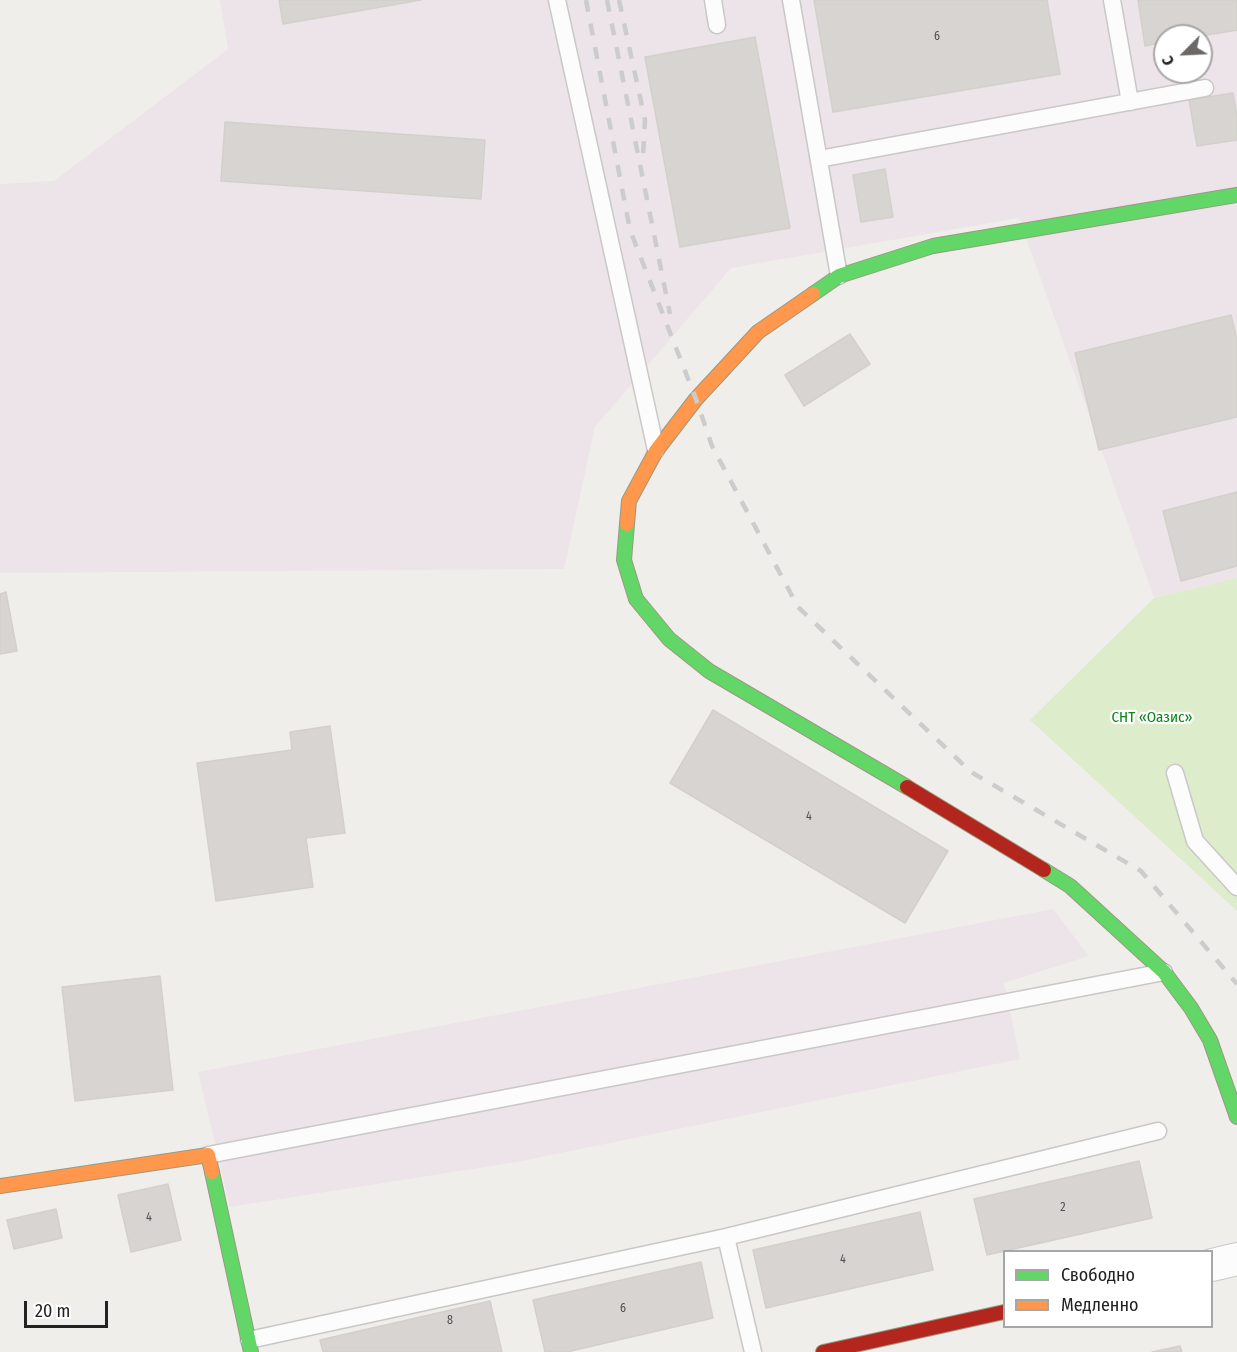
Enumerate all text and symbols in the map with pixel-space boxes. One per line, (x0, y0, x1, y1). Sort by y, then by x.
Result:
north arrow (1153, 24, 1213, 84)
house number: 6 (934, 30, 940, 44)
text: С (1158, 53, 1178, 68)
park label: СНТ «Оазис» (1111, 709, 1193, 727)
house number: 4 (806, 810, 812, 824)
house number: 2 (1060, 1201, 1066, 1215)
house number: 4 (146, 1211, 152, 1225)
legend (1003, 1250, 1213, 1328)
house number: 4 (840, 1253, 846, 1267)
text: Свободно (1061, 1264, 1135, 1286)
scale bar (27, 1289, 111, 1327)
text: Медленно (1061, 1294, 1139, 1316)
text: 20 m (35, 1300, 70, 1322)
house number: 6 (620, 1302, 626, 1316)
house number: 8 (447, 1314, 453, 1328)

